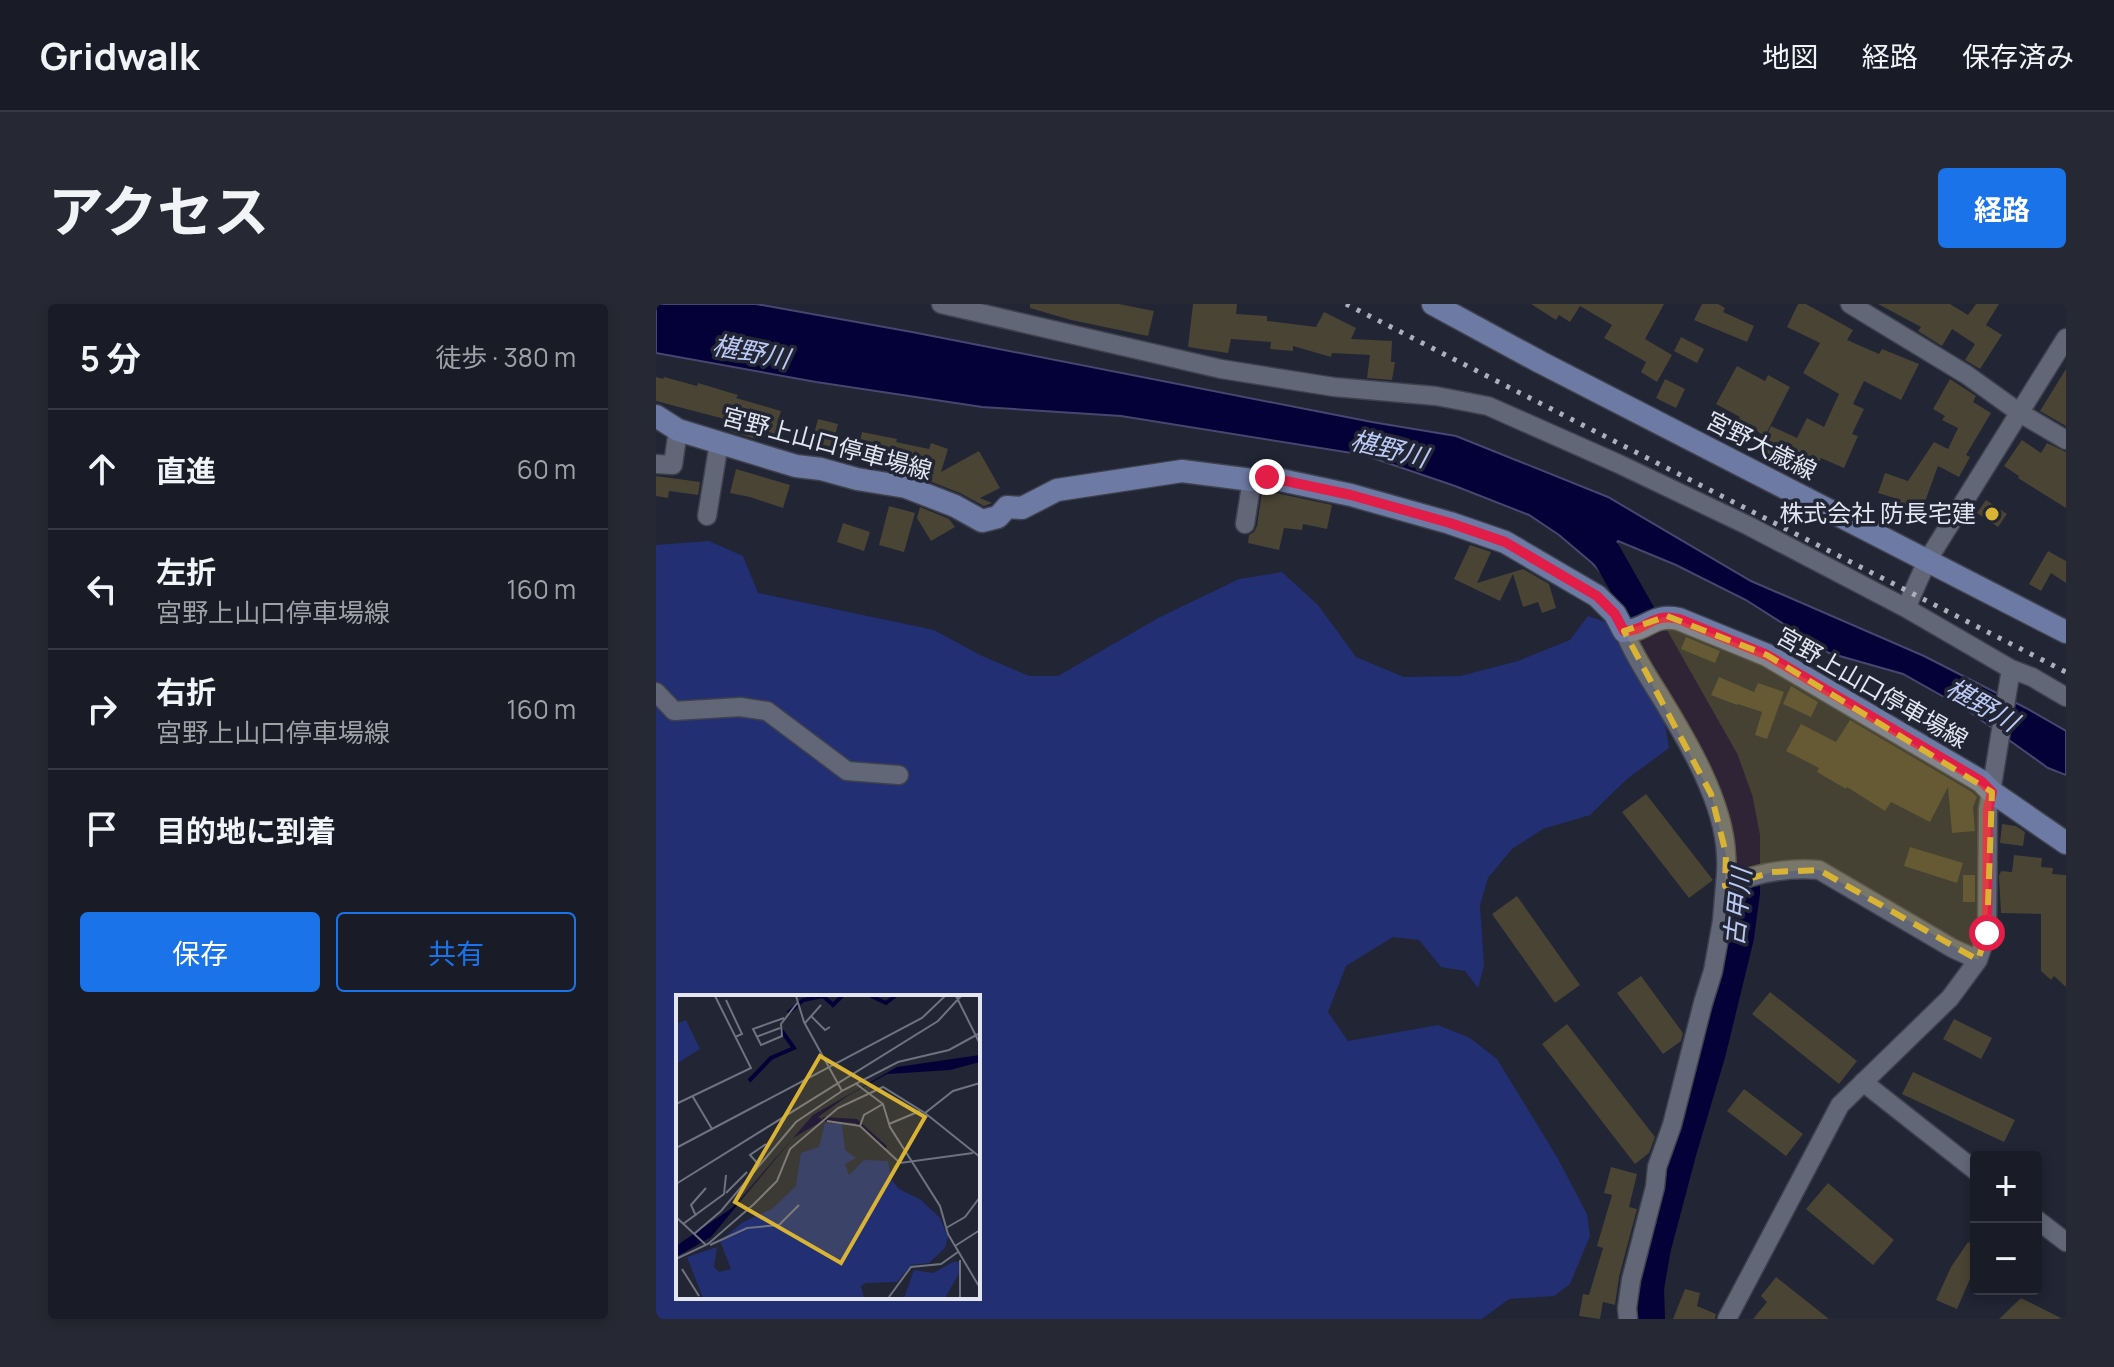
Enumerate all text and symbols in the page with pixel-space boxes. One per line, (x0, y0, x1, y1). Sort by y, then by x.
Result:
text: Gridwalk (40, 29, 199, 81)
text: 地図 (1762, 37, 1818, 75)
text: 経路 (1862, 37, 1918, 75)
text: 保存済み (1962, 37, 2074, 75)
button: 経路 (1938, 168, 2066, 248)
text: アクセス (48, 172, 269, 249)
water label: 椹野川 (709, 326, 796, 377)
text: 5 分 (80, 335, 141, 381)
text: 徒歩 · 380 m (435, 339, 576, 375)
street label: 宮野上山口停車場線 (719, 399, 936, 486)
street label: 宮野大歳線 (1701, 403, 1823, 487)
water label: 椹野川 (1347, 421, 1434, 476)
icon: ahead (80, 447, 124, 491)
text: 直進 (156, 450, 216, 491)
text: 60 m (517, 451, 576, 487)
route end (1249, 459, 1285, 495)
place label: 株式会社 防長宅建 (1779, 496, 1976, 529)
marker: 株式会社 防長宅建 (1983, 505, 2001, 523)
text: 左折 (156, 551, 216, 592)
icon: left (80, 567, 124, 611)
text: 160 m (507, 571, 576, 607)
text: 宮野上山口停車場線 (156, 594, 390, 630)
street label: 宮野上山口停車場線 (1771, 618, 1975, 755)
water label: 椹野川 (1940, 669, 2028, 741)
text: 右折 (156, 671, 216, 712)
icon: right (80, 687, 124, 731)
text: 160 m (507, 691, 576, 727)
text: 宮野上山口停車場線 (156, 714, 390, 750)
icon: arrive (80, 807, 124, 851)
text: 目的地に到着 (156, 810, 336, 851)
water label: 古甲川 (1715, 863, 1759, 948)
button: 保存 (80, 912, 320, 992)
button: 共有 (336, 912, 576, 992)
route start (1969, 915, 2005, 951)
inset map (676, 995, 980, 1299)
map controls (1970, 1151, 2042, 1295)
button: + (1970, 1151, 2042, 1223)
button: − (1970, 1223, 2042, 1295)

